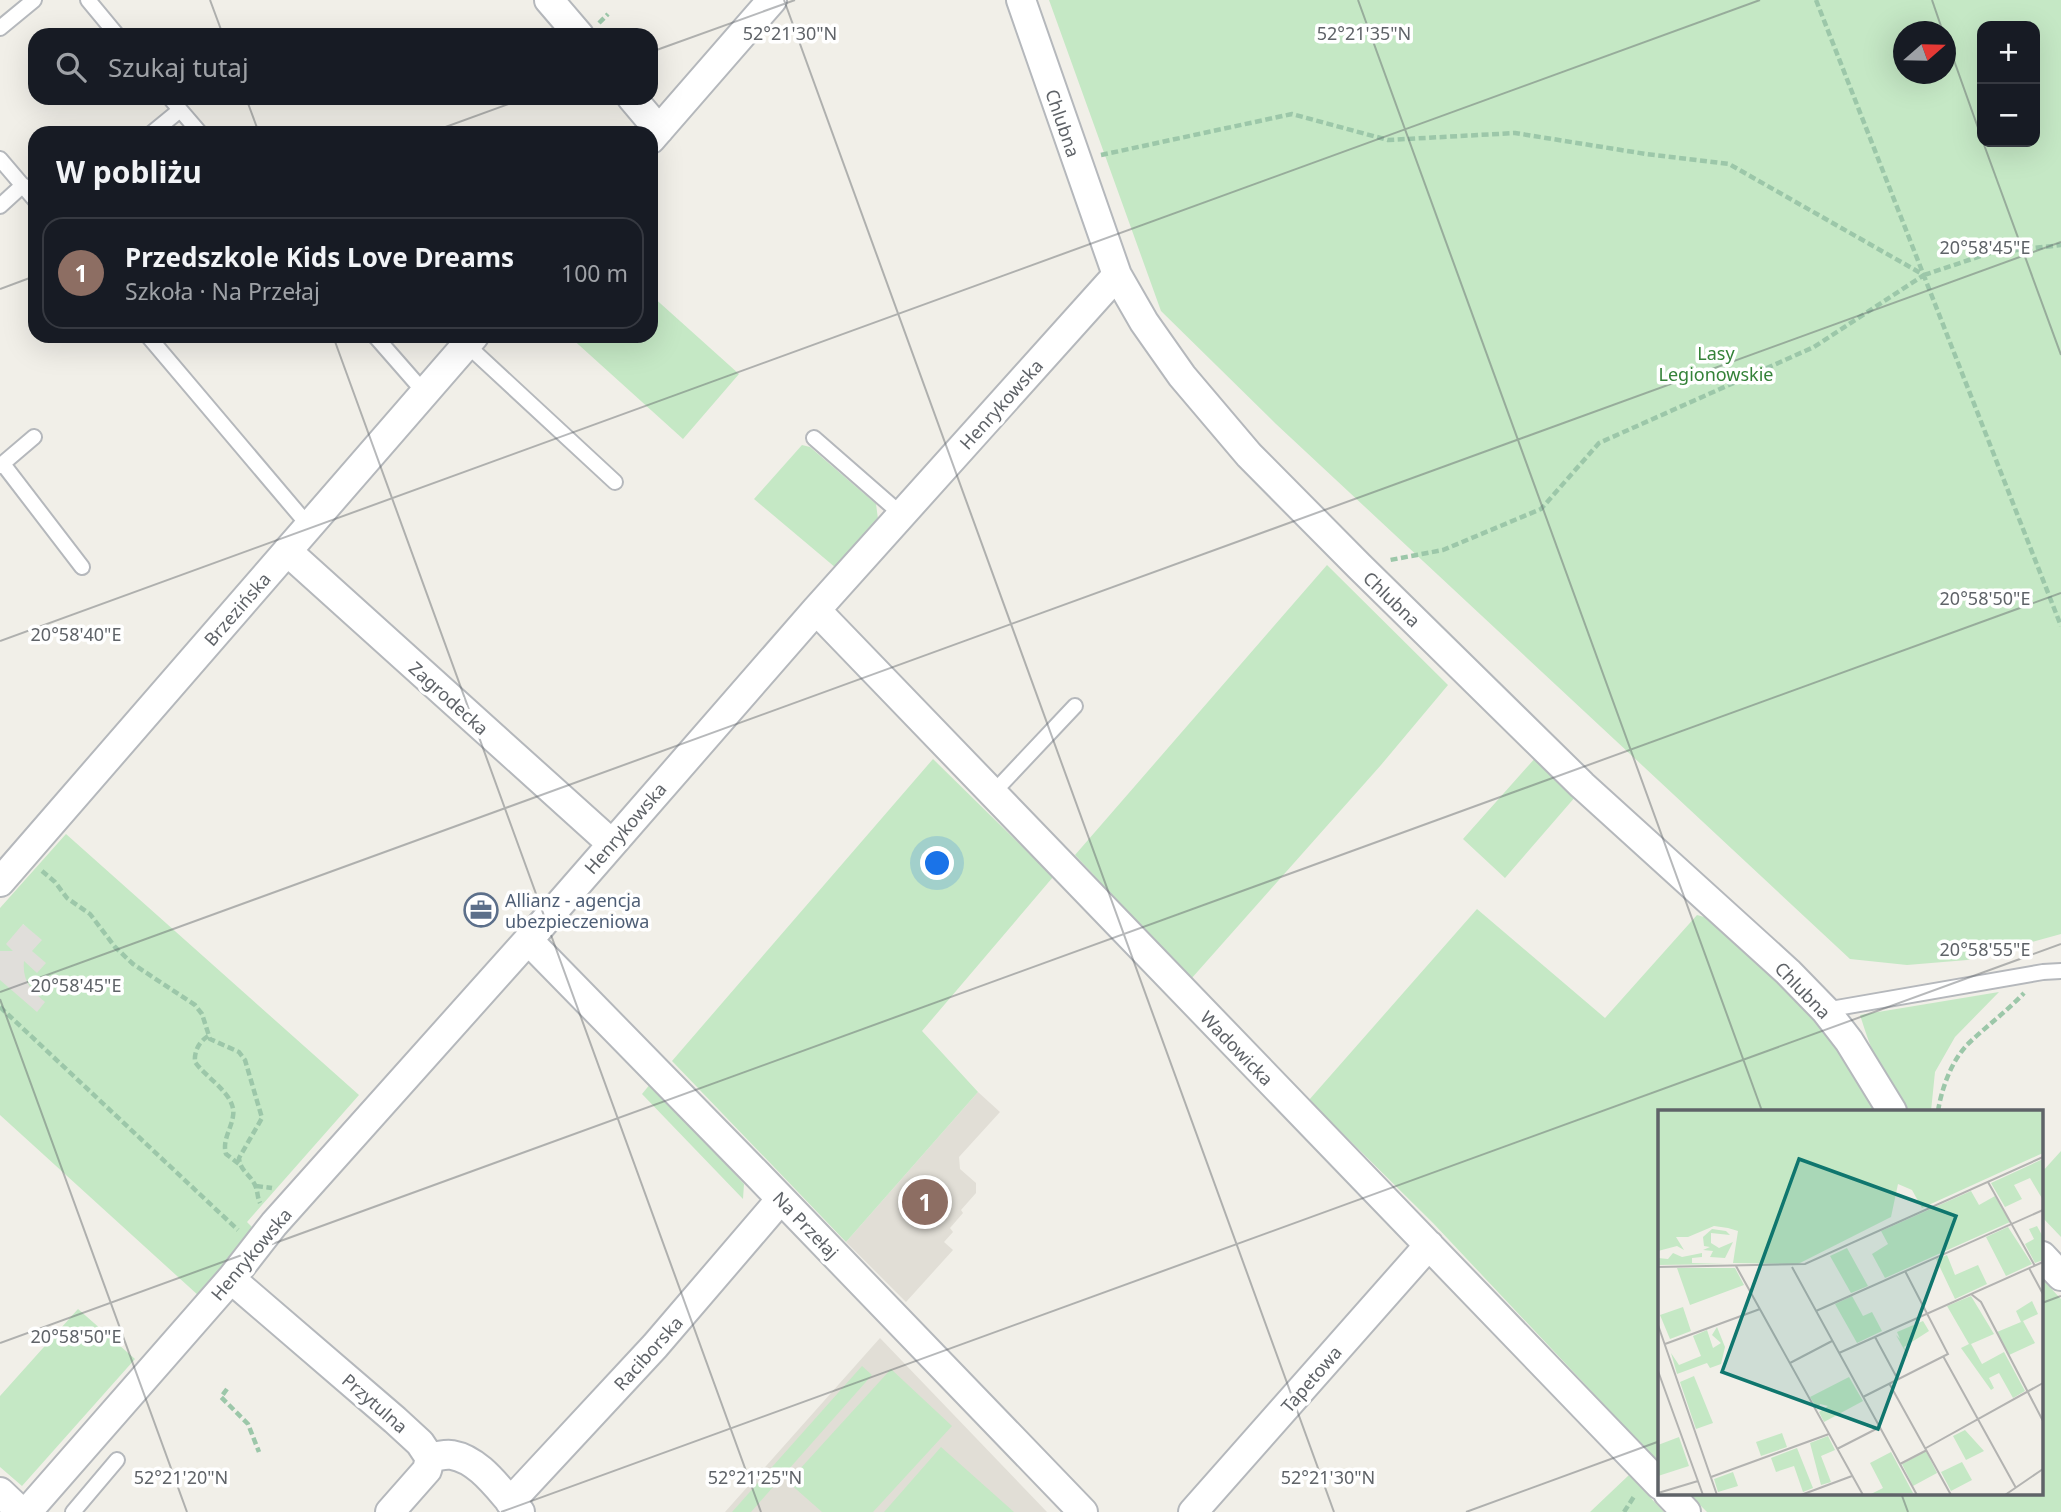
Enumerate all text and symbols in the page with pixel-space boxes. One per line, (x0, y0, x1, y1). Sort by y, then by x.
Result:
text: 52°21'30"N (743, 21, 837, 45)
text: 52°21'35"N (1317, 21, 1411, 45)
north arrow (1893, 21, 1956, 84)
map controls (1977, 21, 2040, 147)
button: + (1977, 21, 2040, 84)
search box (28, 28, 658, 105)
icon: search (52, 48, 90, 86)
text: Szukaj tutaj (108, 49, 249, 85)
button: − (1977, 84, 2040, 147)
street label: Chlubna (1040, 86, 1086, 160)
text: W pobliżu (56, 151, 202, 192)
text: 20°58'45"E (1940, 235, 2030, 259)
text: Przedszkole Kids Love Dreams (125, 239, 514, 275)
text: 1 (74, 257, 88, 289)
text: 100 m (561, 257, 628, 289)
text: Szkoła · Na Przełaj (125, 275, 320, 307)
park label: Lasy Legionowskie (1658, 341, 1774, 386)
street label: Henrykowska (954, 354, 1048, 454)
street label: Chlubna (1358, 566, 1426, 632)
street label: Brzezińska (198, 567, 276, 651)
text: 20°58'50"E (1940, 586, 2030, 610)
text: 20°58'40"E (31, 622, 121, 646)
street label: Zagrodecka (404, 656, 494, 740)
street label: Henrykowska (579, 777, 671, 879)
your location (920, 846, 954, 880)
place label: Allianz - agencja ubezpieczeniowa (505, 888, 649, 933)
office icon: Allianz - agencja ubezpieczeniowa (462, 891, 500, 929)
text: 20°58'55"E (1940, 937, 2030, 961)
street label: Chlubna (1770, 956, 1836, 1024)
text: 20°58'45"E (31, 973, 121, 997)
street label: Wadowicka (1195, 1005, 1279, 1091)
inset map (1658, 1110, 2044, 1494)
pin: 1 (902, 1176, 948, 1228)
street label: Na Przełaj (768, 1186, 844, 1264)
street label: Henrykowska (205, 1203, 297, 1305)
street label: Raciborska (608, 1311, 688, 1395)
text: 20°58'50"E (31, 1324, 121, 1348)
street label: Tapetowa (1275, 1340, 1347, 1418)
street label: Przytulna (337, 1368, 413, 1438)
text: 52°21'20"N (134, 1465, 228, 1489)
text: 52°21'25"N (708, 1465, 802, 1489)
text: 52°21'30"N (1281, 1465, 1375, 1489)

